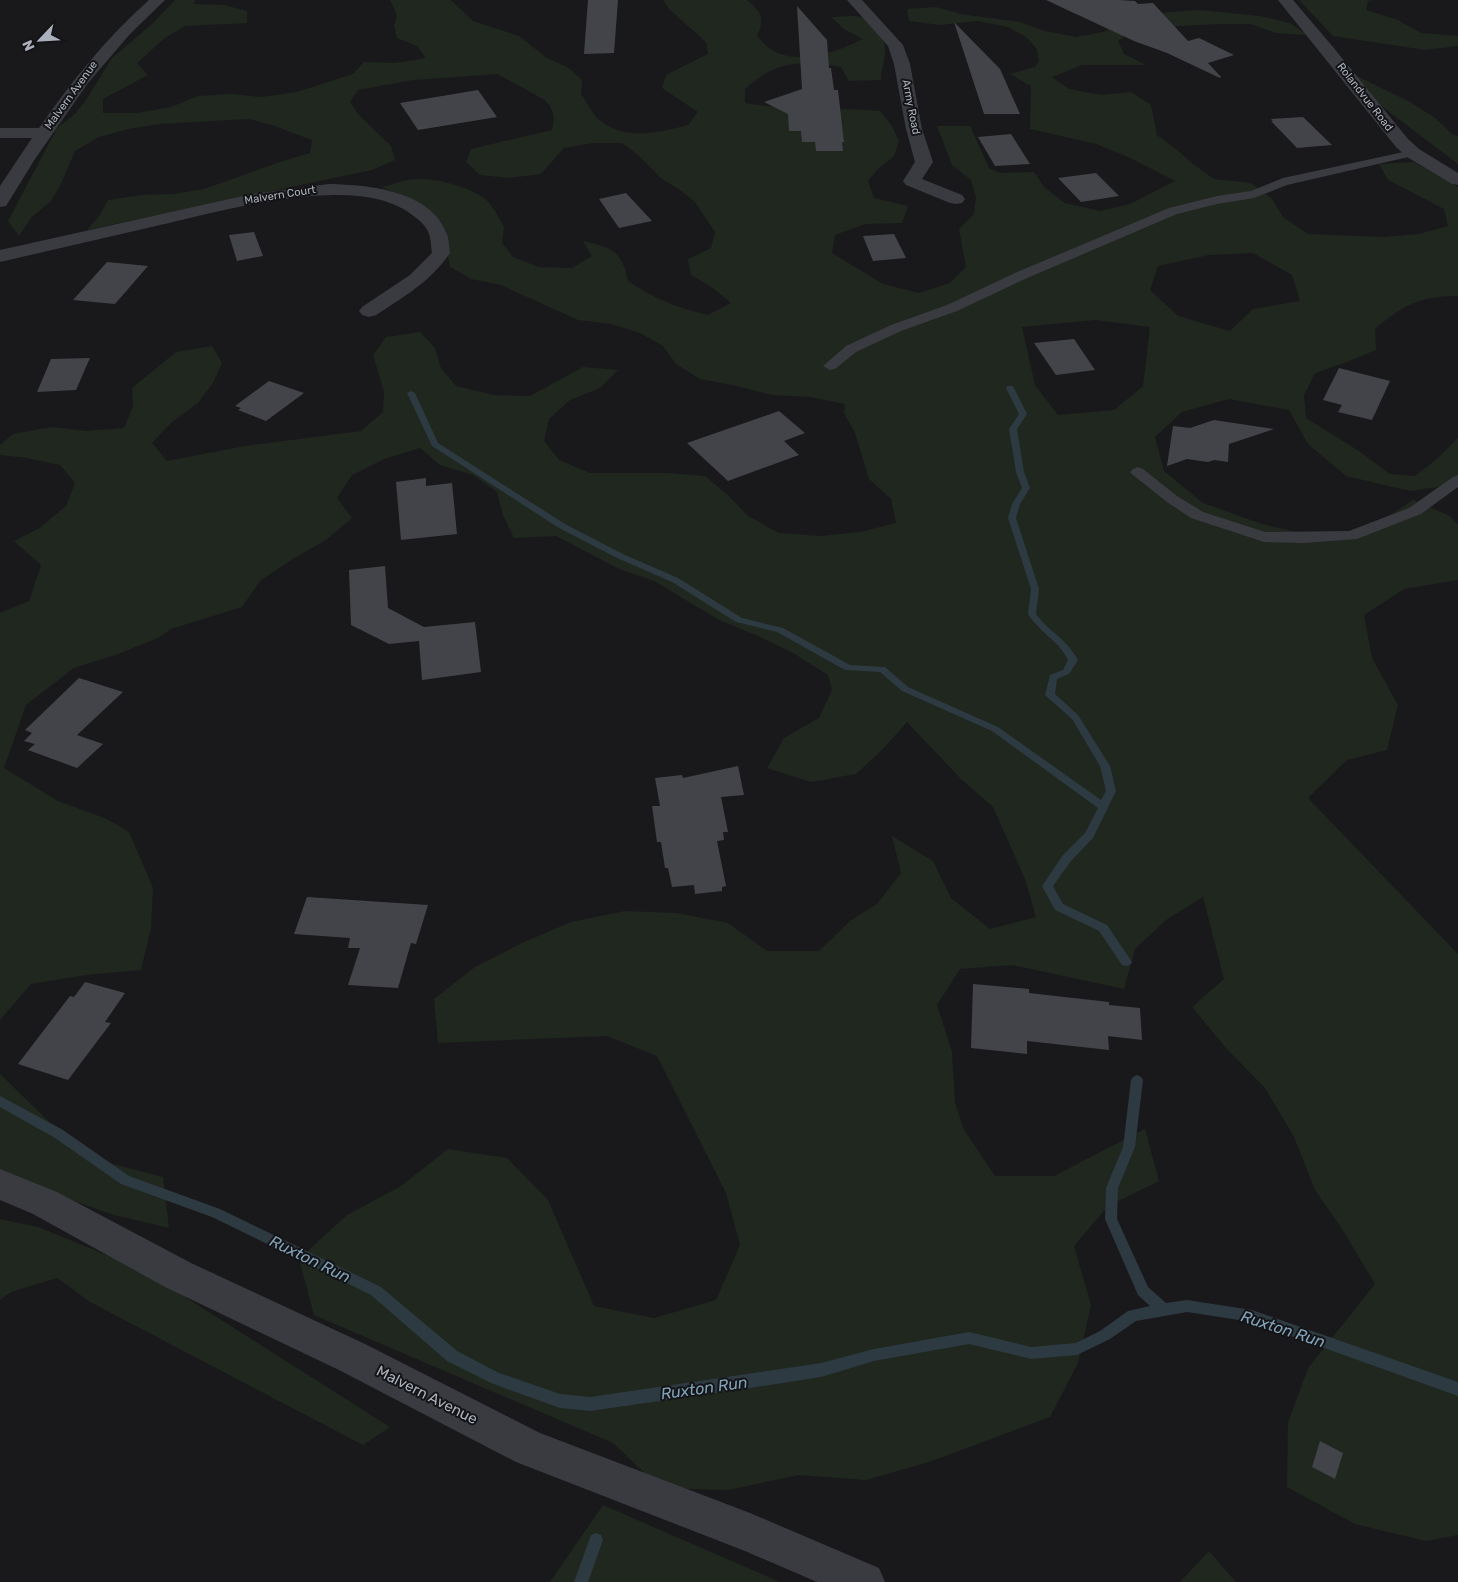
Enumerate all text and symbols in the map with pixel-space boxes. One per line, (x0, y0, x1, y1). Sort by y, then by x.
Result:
north arrow (15, 15, 65, 65)
text: N (19, 37, 39, 53)
street label: Malvern Avenue (42, 58, 100, 132)
street label: Rolandvue Road (1334, 60, 1396, 134)
street label: Army Road (899, 78, 923, 136)
street label: Malvern Court (244, 183, 317, 207)
water label: Ruxton Run (266, 1231, 354, 1287)
water label: Ruxton Run (1238, 1306, 1328, 1352)
street label: Malvern Avenue (374, 1362, 480, 1428)
water label: Ruxton Run (659, 1373, 749, 1403)

